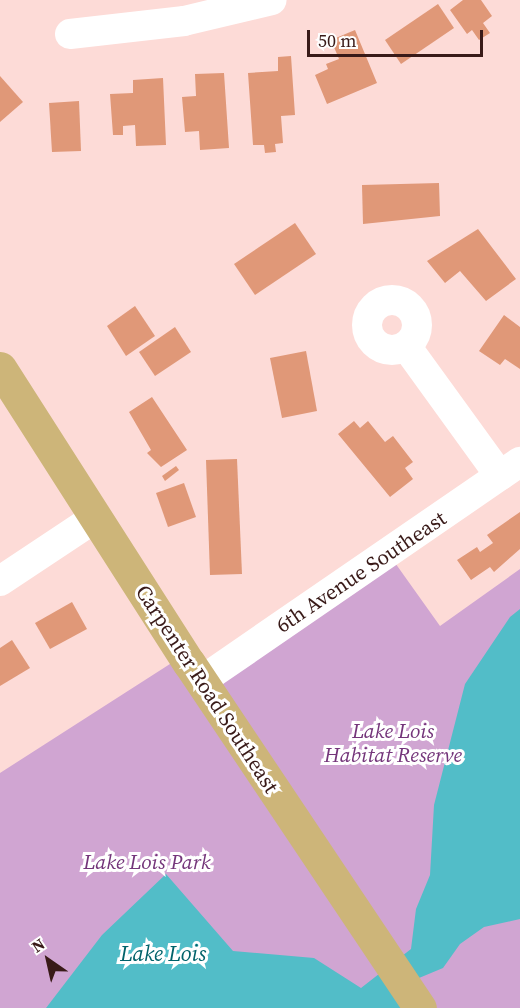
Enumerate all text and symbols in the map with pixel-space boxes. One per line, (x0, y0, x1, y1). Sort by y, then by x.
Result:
scale bar (310, 18, 486, 56)
text: 50 m (318, 28, 356, 53)
street label: 6th Avenue Southeast (271, 506, 451, 638)
street label: Carpenter Road Southeast (130, 580, 284, 798)
park label: Lake Lois Habitat Reserve (324, 718, 462, 768)
park label: Lake Lois Park (83, 849, 211, 875)
north arrow (18, 930, 78, 990)
text: N (27, 933, 49, 957)
water label: Lake Lois (120, 941, 206, 967)

